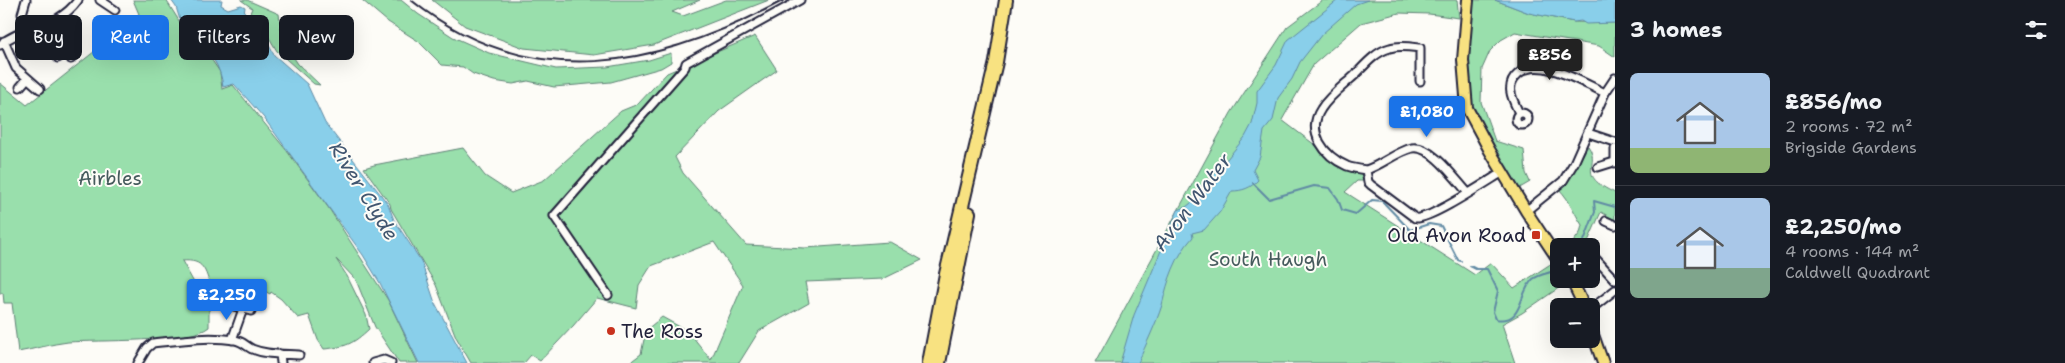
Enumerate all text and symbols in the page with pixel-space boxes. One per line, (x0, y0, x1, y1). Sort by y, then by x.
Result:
chip: Buy (15, 15, 82, 60)
chip: Rent (92, 15, 169, 60)
chip: Filters (179, 15, 269, 60)
chip: New (279, 15, 354, 60)
text: 3 homes (1630, 16, 1722, 44)
icon: filters (2022, 16, 2050, 44)
pin: £856 (1520, 38, 1580, 81)
text: £856 (1528, 44, 1572, 65)
text: £856/mo (1785, 88, 1882, 116)
icon: home (1670, 93, 1730, 153)
pin: £1,080 (1386, 96, 1468, 138)
text: £1,080 (1400, 101, 1454, 122)
text: 2 rooms · 72 m² (1785, 116, 1913, 137)
water label: River Clyde (323, 137, 405, 245)
text: Brigside Gardens (1785, 137, 1917, 158)
water label: Avon Water (1147, 148, 1238, 256)
park label: Airbles (78, 166, 142, 191)
text: £2,250/mo (1785, 213, 1902, 241)
icon: home (1670, 218, 1730, 278)
place label: Old Avon Road (1387, 223, 1526, 248)
marker: Old Avon Road (1530, 229, 1542, 241)
map controls (1550, 238, 1600, 348)
button: + (1550, 238, 1600, 288)
text: 4 rooms · 144 m² (1785, 241, 1919, 262)
park label: South Haugh (1209, 247, 1327, 272)
text: Caldwell Quadrant (1785, 262, 1930, 283)
pin: £2,250 (186, 278, 268, 321)
text: £2,250 (198, 284, 256, 305)
button: − (1550, 298, 1600, 348)
place label: The Ross (621, 319, 703, 344)
marker: The Ross (605, 325, 617, 337)

